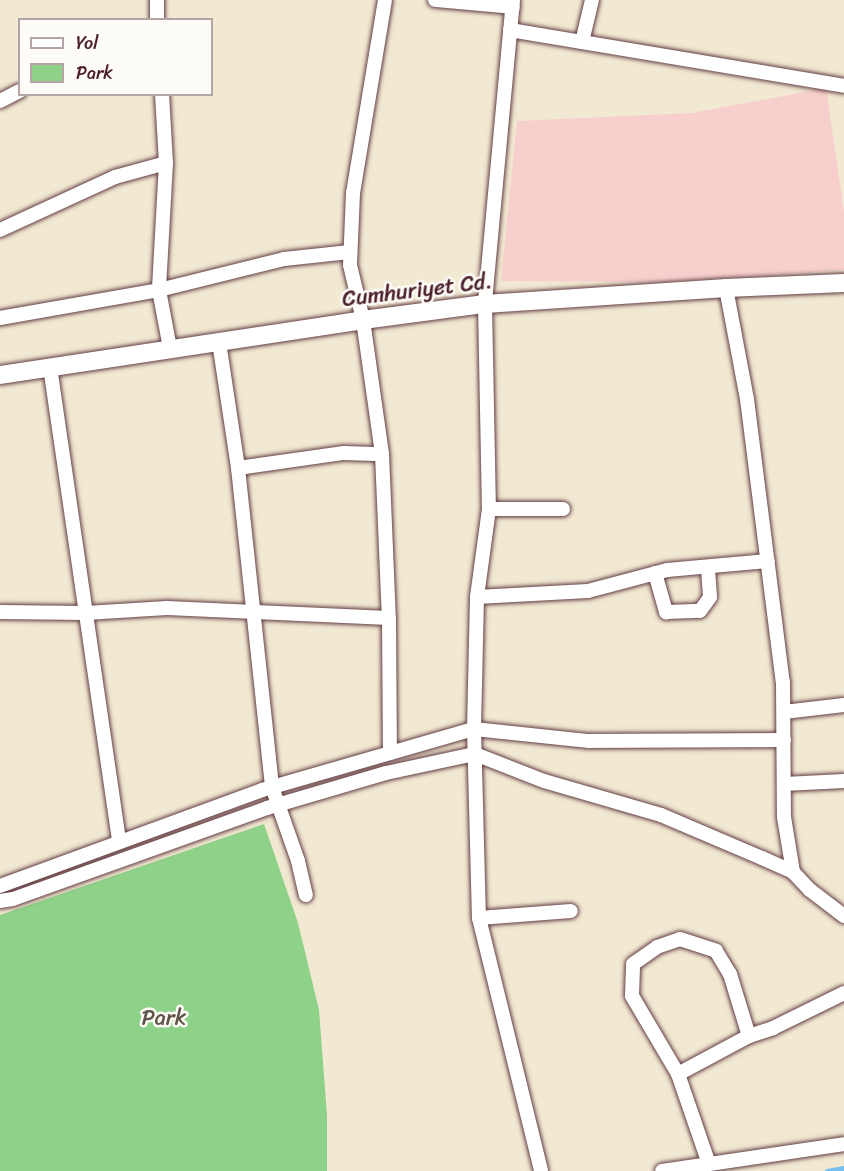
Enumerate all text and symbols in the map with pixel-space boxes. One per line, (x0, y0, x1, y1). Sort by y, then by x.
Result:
legend (18, 18, 213, 96)
text: Yol (76, 27, 98, 59)
text: Park (76, 57, 113, 89)
street label: Cumhuriyet Cd. (341, 268, 493, 312)
park label: Park (141, 1005, 187, 1031)

